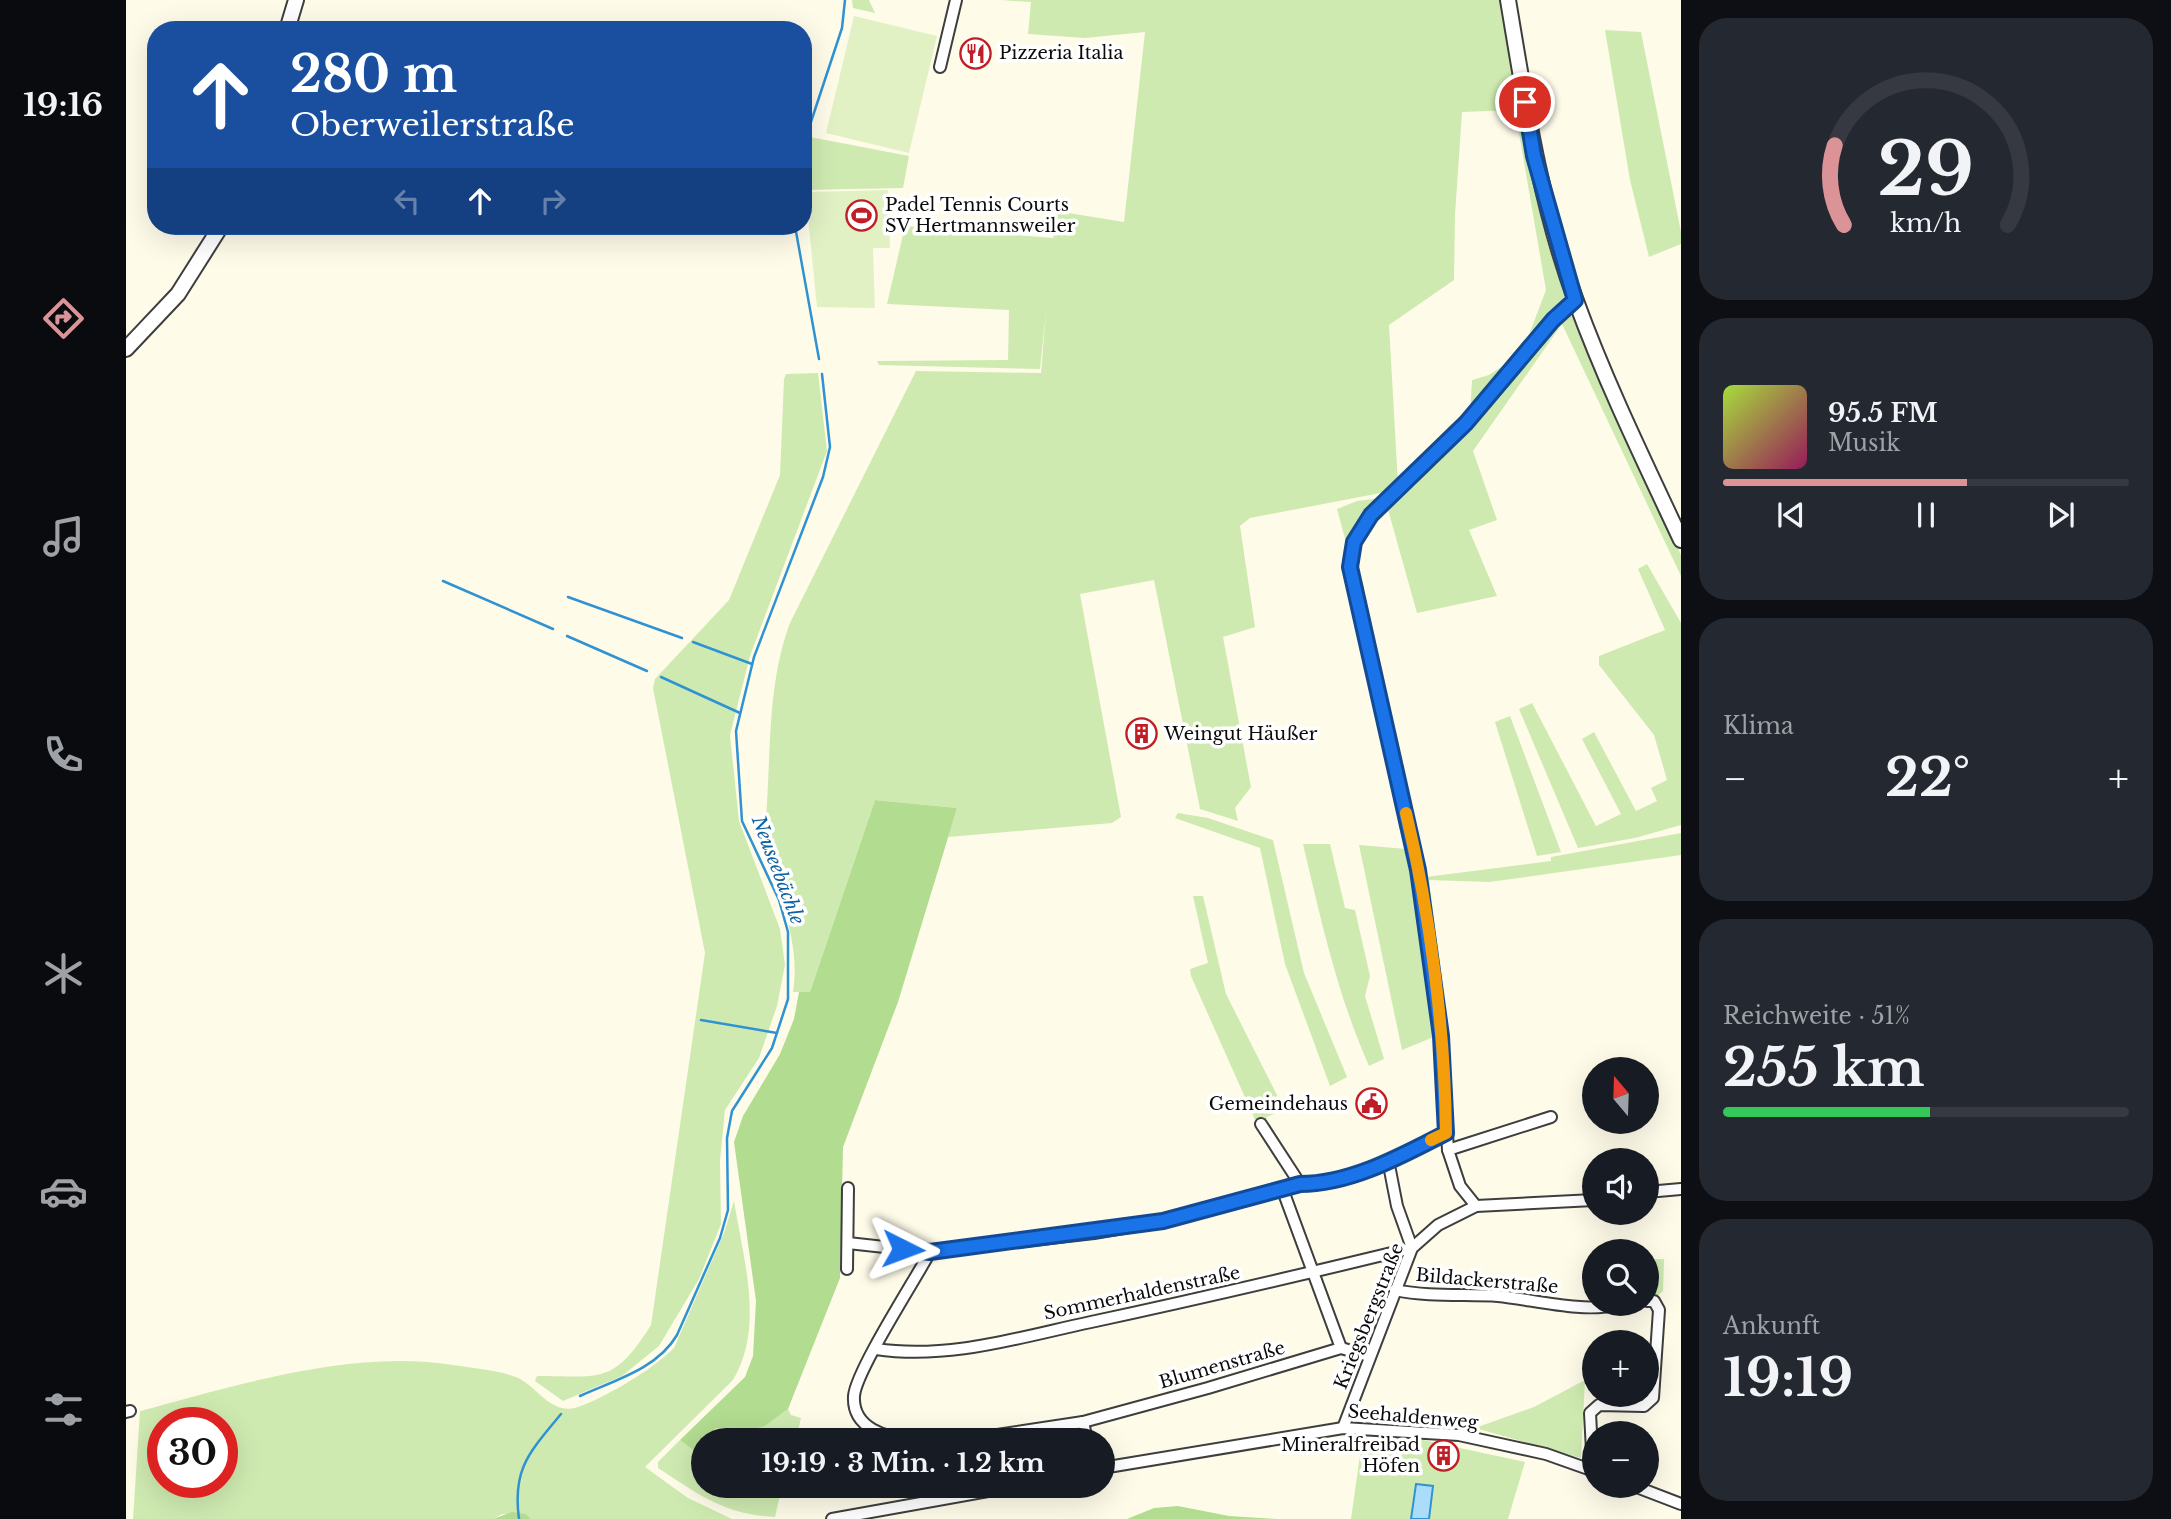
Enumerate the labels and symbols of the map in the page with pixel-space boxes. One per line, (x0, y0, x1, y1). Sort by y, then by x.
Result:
restaurant icon: Pizzeria Italia (959, 36, 993, 70)
place label: Pizzeria Italia (999, 42, 1123, 64)
pin (1495, 72, 1555, 132)
place label: Padel Tennis Courts SV Hertmannsweiler (885, 194, 1076, 237)
sports icon: Padel Tennis Courts SV Hertmannsweiler (845, 198, 879, 232)
building icon: Weingut Häußer (1124, 717, 1158, 751)
place label: Weingut Häußer (1163, 723, 1318, 745)
water label: Neuseebächle (746, 811, 809, 928)
north arrow (1582, 1057, 1659, 1134)
public building icon: Gemeindehaus (1354, 1087, 1388, 1121)
place label: Gemeindehaus (1209, 1093, 1348, 1115)
position arrow (866, 1212, 940, 1286)
street label: Kriegsbergstraße (1330, 1240, 1408, 1392)
street label: Sommerhaldenstraße (1042, 1261, 1242, 1325)
street label: Bildackerstraße (1415, 1264, 1559, 1298)
street label: Blumenstraße (1157, 1337, 1287, 1393)
street label: Seehaldenweg (1347, 1400, 1479, 1434)
speed limit sign: 30 (147, 1407, 238, 1498)
place label: Mineralfreibad Höfen (1281, 1434, 1420, 1477)
building icon: Mineralfreibad Höfen (1426, 1438, 1460, 1472)

